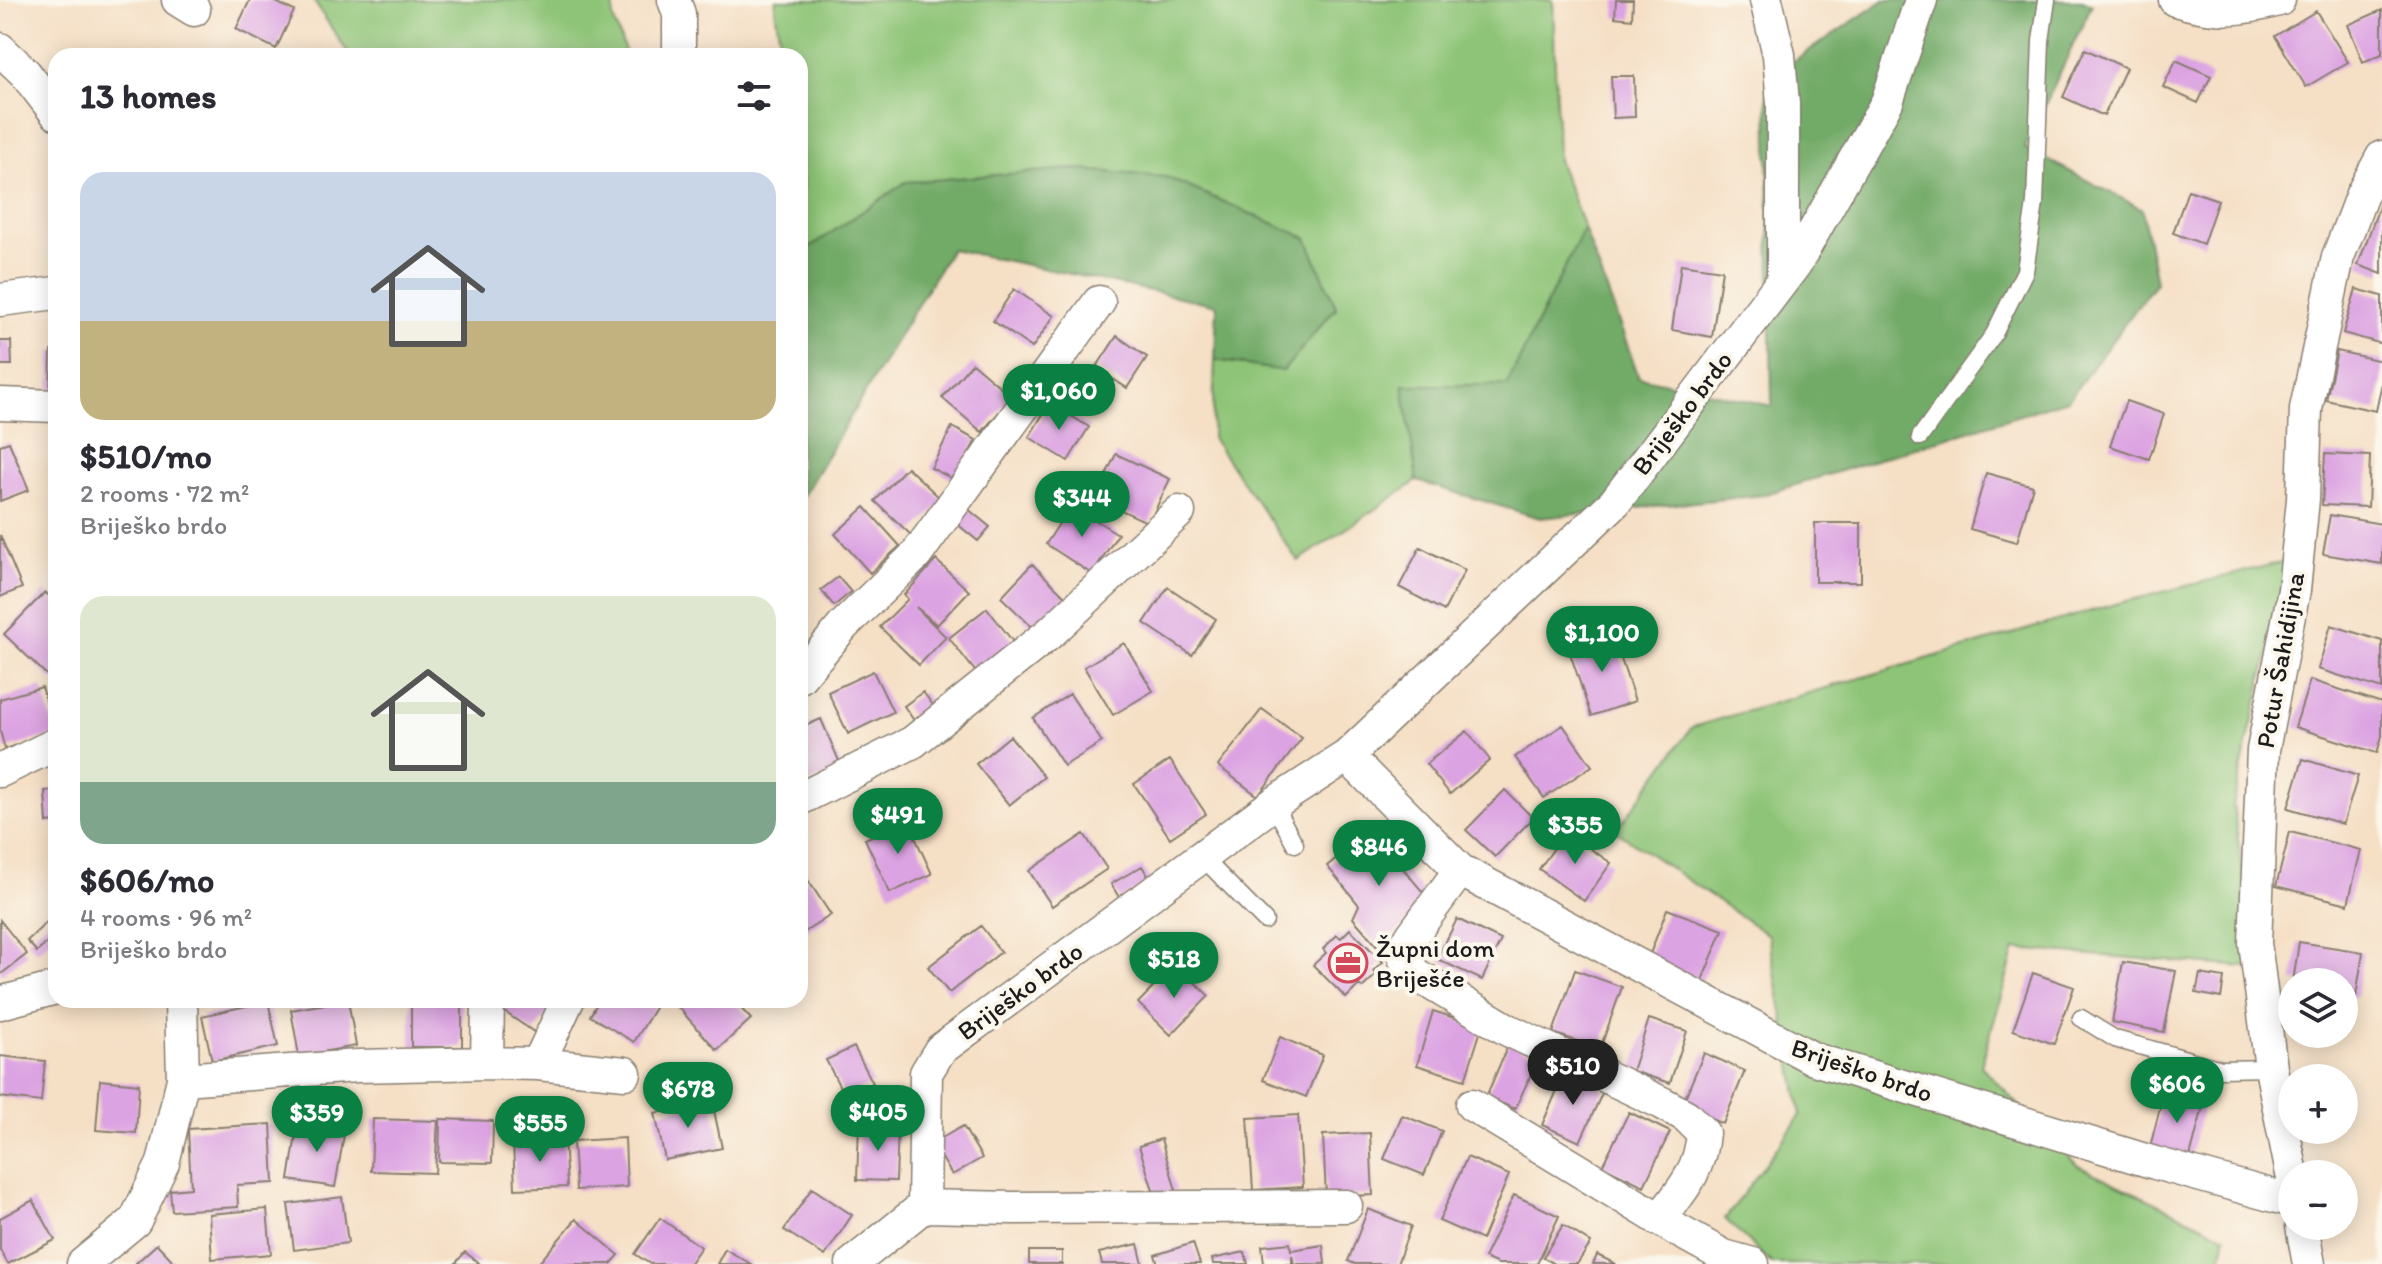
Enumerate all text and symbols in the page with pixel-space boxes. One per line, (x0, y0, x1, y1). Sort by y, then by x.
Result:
icon: filters (732, 74, 776, 118)
text: 13 homes (80, 76, 216, 117)
icon: home (356, 224, 500, 368)
street label: Briješko brdo (1625, 345, 1739, 481)
pin: $1,060 (994, 364, 1124, 432)
text: $1,060 (1020, 374, 1098, 406)
text: $510/mo (80, 436, 212, 477)
pin: $344 (1035, 471, 1129, 539)
text: 2 rooms · 72 m² (80, 477, 249, 509)
text: $344 (1053, 481, 1111, 513)
text: Briješko brdo (80, 509, 227, 541)
street label: Potur Šahidijina (2249, 569, 2311, 750)
pin: $1,100 (1537, 606, 1667, 674)
text: $1,100 (1564, 616, 1640, 648)
icon: home (356, 648, 500, 792)
pin: $491 (851, 788, 945, 856)
text: $491 (871, 798, 925, 830)
pin: $355 (1528, 798, 1622, 866)
text: $355 (1548, 808, 1602, 840)
pin: $846 (1332, 820, 1426, 888)
text: $846 (1351, 830, 1407, 862)
text: $606/mo (80, 860, 214, 901)
text: 4 rooms · 96 m² (80, 901, 252, 933)
pin: $518 (1127, 932, 1221, 1000)
place label: Župni dom Briješće (1376, 932, 1495, 994)
text: Briješko brdo (80, 933, 227, 965)
street label: Briješko brdo (951, 935, 1089, 1047)
text: $518 (1147, 942, 1201, 974)
office icon: Župni dom Briješće (1327, 942, 1369, 984)
map controls (2278, 968, 2358, 1240)
button: layers (2278, 968, 2358, 1048)
street label: Briješko brdo (1787, 1031, 1937, 1109)
pin: $510 (1526, 1039, 1620, 1107)
text: $510 (1546, 1049, 1600, 1081)
pin: $606 (2130, 1057, 2224, 1125)
pin: $678 (641, 1062, 735, 1130)
button: + (2278, 1064, 2358, 1144)
text: $606 (2149, 1067, 2205, 1099)
text: $678 (661, 1072, 715, 1104)
pin: $405 (831, 1085, 925, 1153)
pin: $359 (270, 1086, 364, 1154)
text: $405 (849, 1095, 907, 1127)
text: $359 (290, 1096, 344, 1128)
pin: $555 (493, 1096, 587, 1164)
text: $555 (513, 1106, 567, 1138)
button: − (2278, 1160, 2358, 1240)

